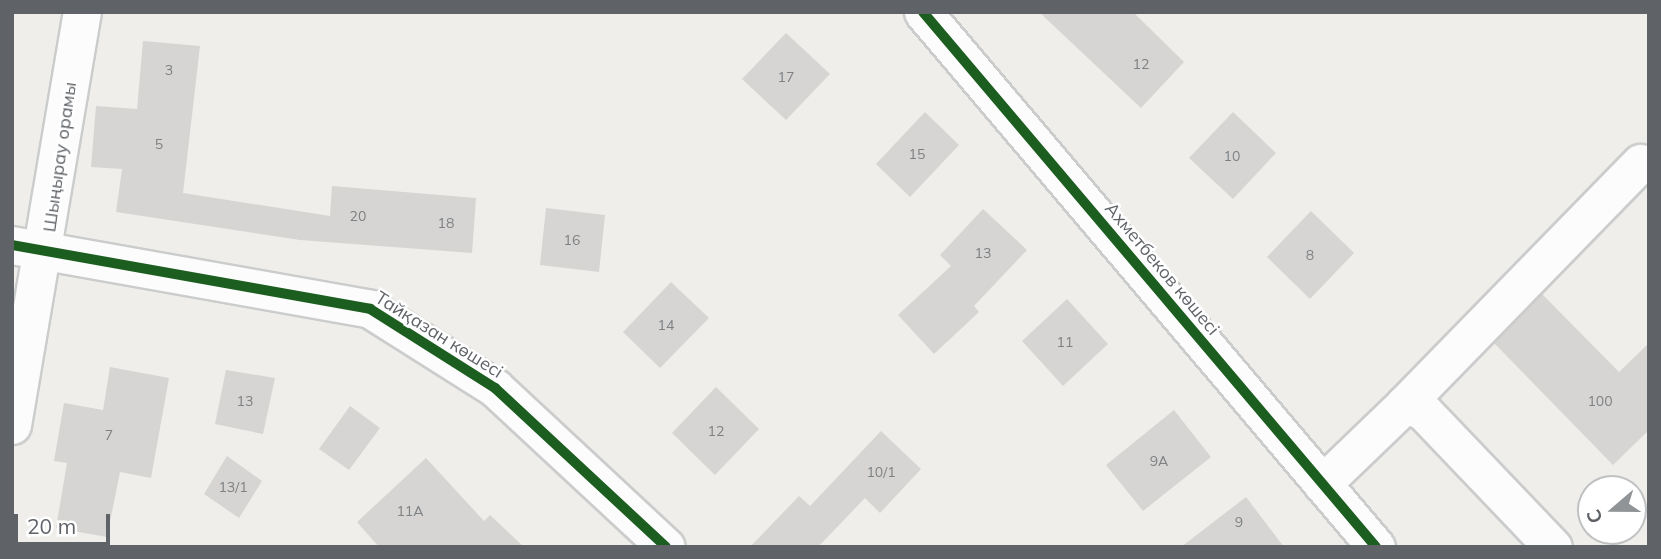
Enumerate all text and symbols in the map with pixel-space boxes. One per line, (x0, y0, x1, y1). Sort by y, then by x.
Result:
house number: 12 (1133, 56, 1149, 72)
house number: 3 (165, 62, 173, 78)
house number: 17 (778, 69, 794, 85)
street label: Шыңырау орамы (39, 81, 81, 233)
house number: 5 (155, 136, 163, 152)
house number: 15 (909, 146, 925, 162)
house number: 10 (1224, 148, 1240, 164)
street label: Ахметбеков көшесі (1100, 198, 1224, 340)
house number: 20 (350, 208, 366, 224)
house number: 18 (438, 215, 454, 231)
house number: 16 (564, 232, 580, 248)
house number: 13 (975, 245, 991, 261)
house number: 8 (1306, 247, 1314, 263)
street label: Тайқазан көшесі (371, 287, 507, 383)
house number: 14 (658, 317, 674, 333)
house number: 11 (1057, 334, 1073, 350)
house number: 13 (237, 393, 253, 409)
house number: 100 (1587, 393, 1613, 409)
house number: 12 (708, 423, 724, 439)
house number: 7 (105, 427, 113, 443)
house number: 9А (1150, 453, 1168, 469)
house number: 10/1 (866, 464, 896, 480)
north arrow (1577, 475, 1647, 545)
house number: 13/1 (218, 479, 248, 495)
scale bar (18, 500, 114, 544)
house number: 11А (396, 503, 424, 519)
text: С (1581, 506, 1608, 527)
text: 20 m (27, 513, 76, 539)
house number: 9 (1235, 514, 1243, 530)

